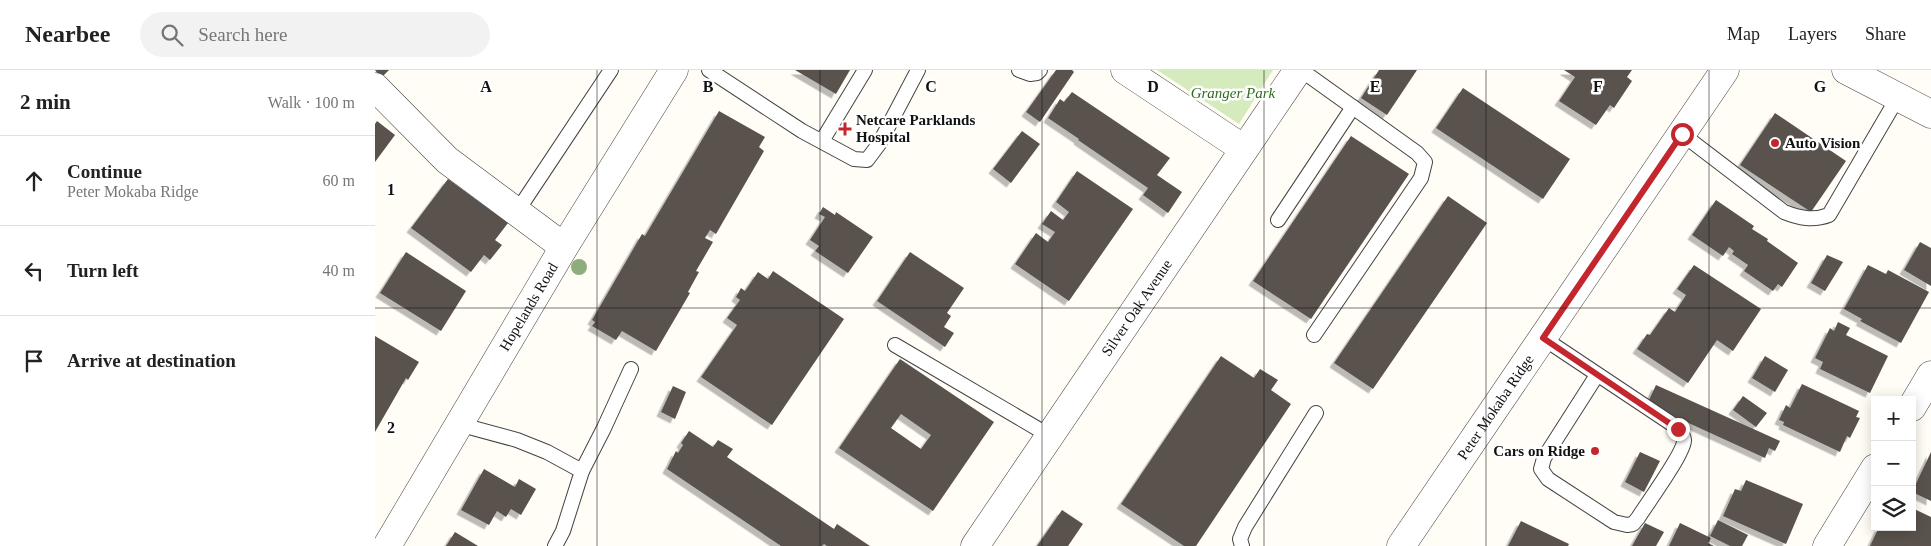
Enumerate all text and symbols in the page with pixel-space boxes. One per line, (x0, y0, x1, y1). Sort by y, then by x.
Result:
search box (140, 12, 490, 57)
text: Nearbee (25, 21, 110, 47)
icon: search (158, 21, 186, 49)
text: Search here (198, 24, 287, 45)
text: Map (1727, 24, 1760, 44)
text: Layers (1788, 24, 1837, 44)
text: Share (1865, 24, 1906, 44)
text: A (480, 78, 492, 95)
text: B (703, 78, 714, 95)
text: C (925, 78, 937, 95)
text: D (1147, 78, 1159, 95)
text: E (1370, 78, 1380, 95)
text: F (1593, 78, 1603, 95)
text: G (1814, 78, 1827, 95)
park label: Granger Park (1191, 85, 1276, 101)
text: 2 min (20, 90, 71, 114)
text: Walk · 100 m (268, 94, 355, 111)
place label: Netcare Parklands Hospital (856, 112, 975, 145)
marker: Netcare Parklands Hospital (838, 122, 852, 136)
route start (1671, 123, 1694, 146)
place label: Auto Vision (1785, 135, 1861, 151)
marker: Auto Vision (1769, 137, 1781, 149)
text: Continue (67, 161, 142, 182)
icon: ahead (20, 167, 48, 195)
text: 60 m (323, 172, 355, 189)
text: 1 (387, 181, 395, 198)
text: Peter Mokaba Ridge (67, 183, 199, 200)
street label: Silver Oak Avenue (1098, 256, 1175, 359)
icon: left (20, 257, 48, 285)
street label: Hopelands Road (496, 259, 561, 354)
text: Turn left (67, 260, 139, 281)
text: 40 m (323, 262, 355, 279)
icon: arrive (20, 347, 48, 375)
text: Arrive at destination (67, 350, 236, 371)
street label: Peter Mokaba Ridge (1454, 351, 1537, 463)
map controls (1871, 396, 1916, 531)
button: + (1871, 396, 1916, 441)
route end (1667, 418, 1690, 441)
text: 2 (387, 419, 395, 436)
button: − (1871, 441, 1916, 486)
place label: Cars on Ridge (1493, 443, 1585, 459)
marker: Cars on Ridge (1589, 445, 1601, 457)
button: layers (1871, 486, 1916, 531)

